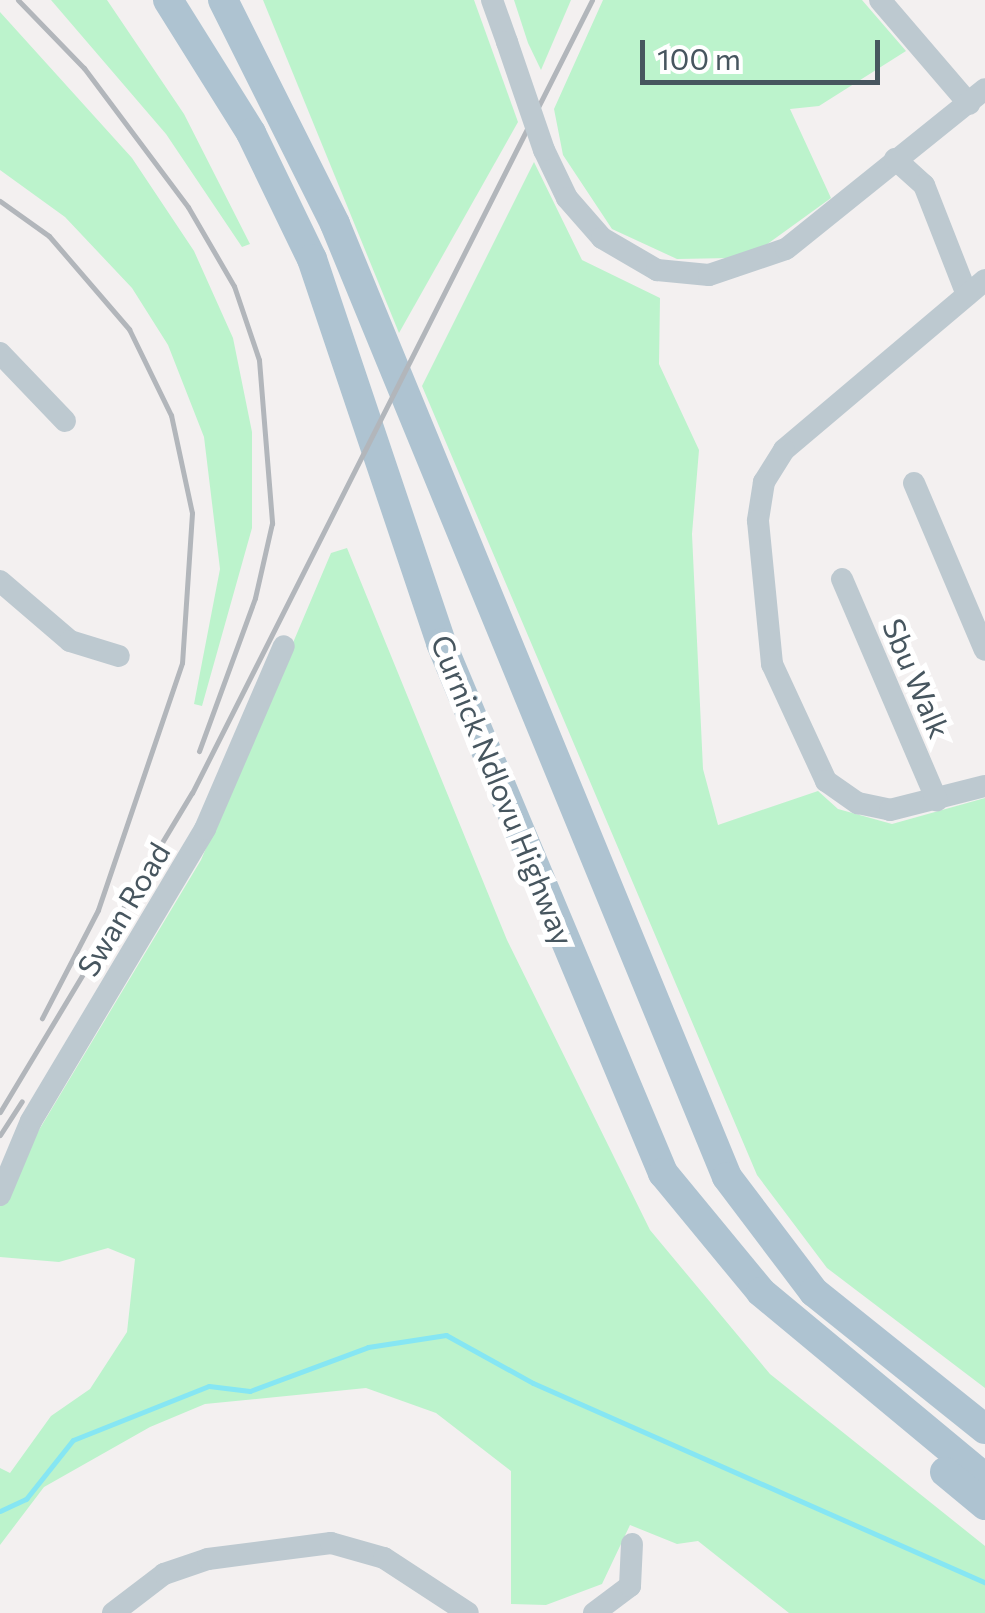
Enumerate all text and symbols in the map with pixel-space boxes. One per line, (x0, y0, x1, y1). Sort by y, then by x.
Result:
scale bar (645, 20, 885, 82)
text: 100 m (657, 39, 741, 76)
street label: Sbu Walk (876, 613, 958, 743)
street label: Curnick Ndlovu Highway (424, 629, 582, 951)
street label: Swan Road (69, 836, 177, 982)

